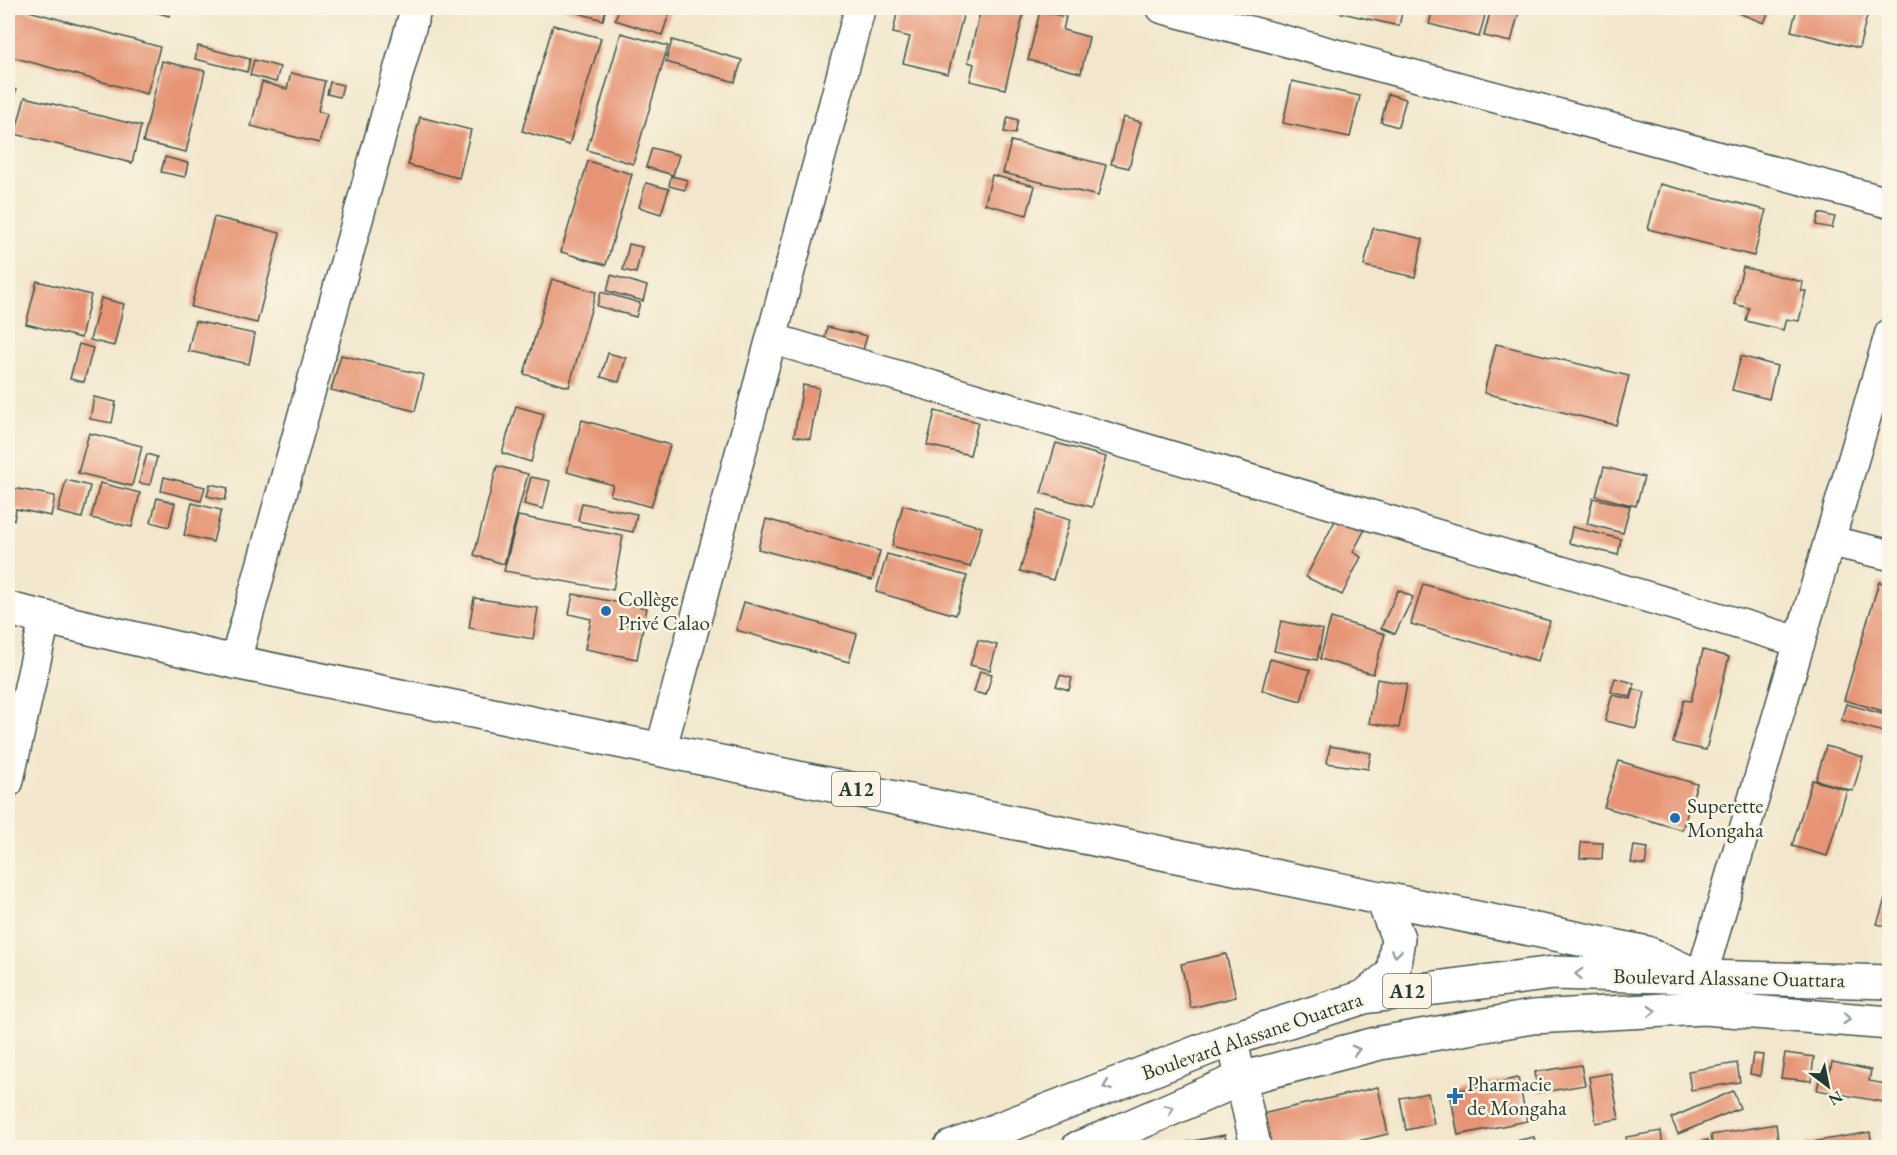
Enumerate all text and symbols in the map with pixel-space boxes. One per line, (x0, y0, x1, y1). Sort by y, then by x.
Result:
place label: Collège Privé Calao (618, 585, 710, 636)
marker: Collège Privé Calao (599, 604, 613, 618)
road number: A12 (832, 772, 880, 806)
place label: Superette Mongaha (1687, 792, 1764, 843)
marker: Superette Mongaha (1668, 811, 1682, 825)
one-way arrow (1390, 948, 1403, 957)
street label: Boulevard Alassane Ouattara (1613, 962, 1846, 993)
one-way arrow (1575, 968, 1584, 980)
road number: A12 (1383, 974, 1431, 1008)
street label: Boulevard Alassane Ouattara (1138, 985, 1366, 1086)
one-way arrow (1648, 1004, 1657, 1017)
one-way arrow (1842, 1012, 1851, 1025)
one-way arrow (1350, 1044, 1360, 1057)
north arrow (1798, 1056, 1858, 1116)
place label: Pharmacie de Mongaha (1467, 1070, 1567, 1121)
one-way arrow (1102, 1079, 1113, 1092)
text: N (1825, 1086, 1847, 1111)
marker: Pharmacie de Mongaha (1448, 1089, 1462, 1103)
one-way arrow (1164, 1105, 1175, 1117)

